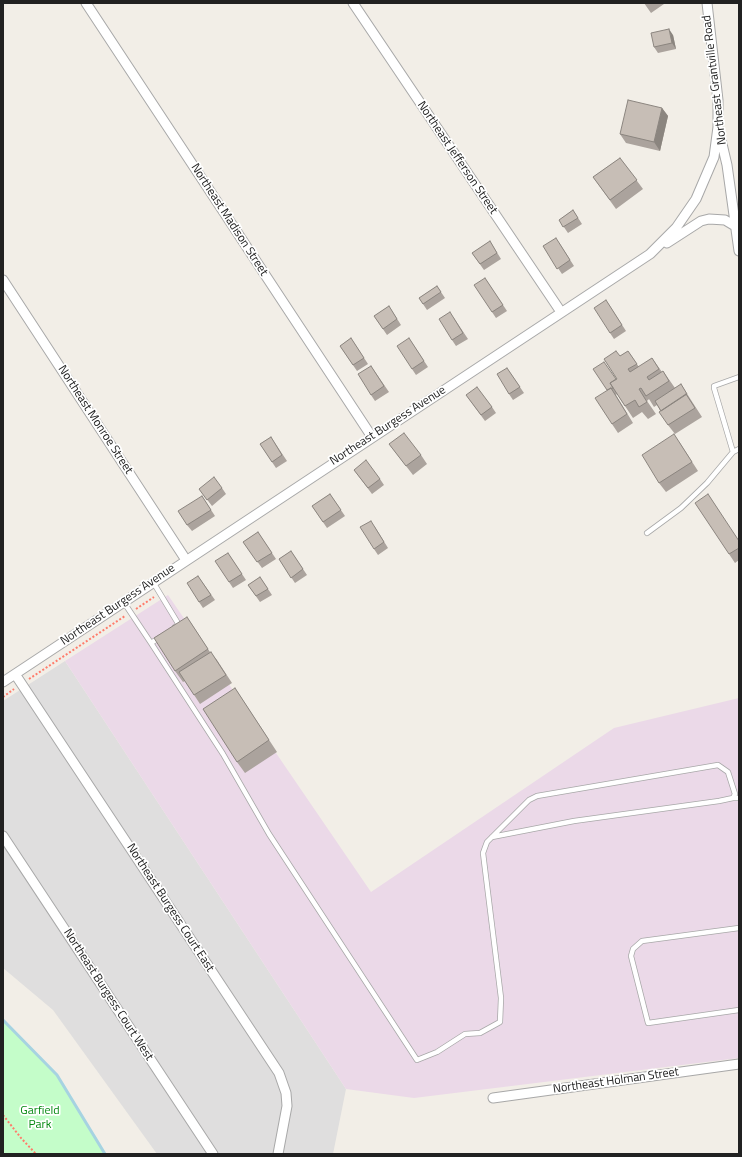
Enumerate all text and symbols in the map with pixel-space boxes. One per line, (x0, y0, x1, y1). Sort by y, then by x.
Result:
street label: Northeast Grantville Road (700, 14, 730, 146)
street label: Northeast Jefferson Street (414, 99, 500, 217)
street label: Northeast Madison Street (187, 161, 271, 279)
street label: Northeast Monroe Street (55, 363, 135, 477)
street label: Northeast Burgess Avenue (327, 383, 449, 469)
street label: Northeast Burgess Avenue (58, 561, 178, 649)
street label: Northeast Burgess Court East (123, 841, 217, 975)
street label: Northeast Burgess Court West (60, 927, 156, 1063)
street label: Northeast Holman Street (552, 1065, 680, 1097)
park label: Garfield Park (20, 1104, 60, 1132)

